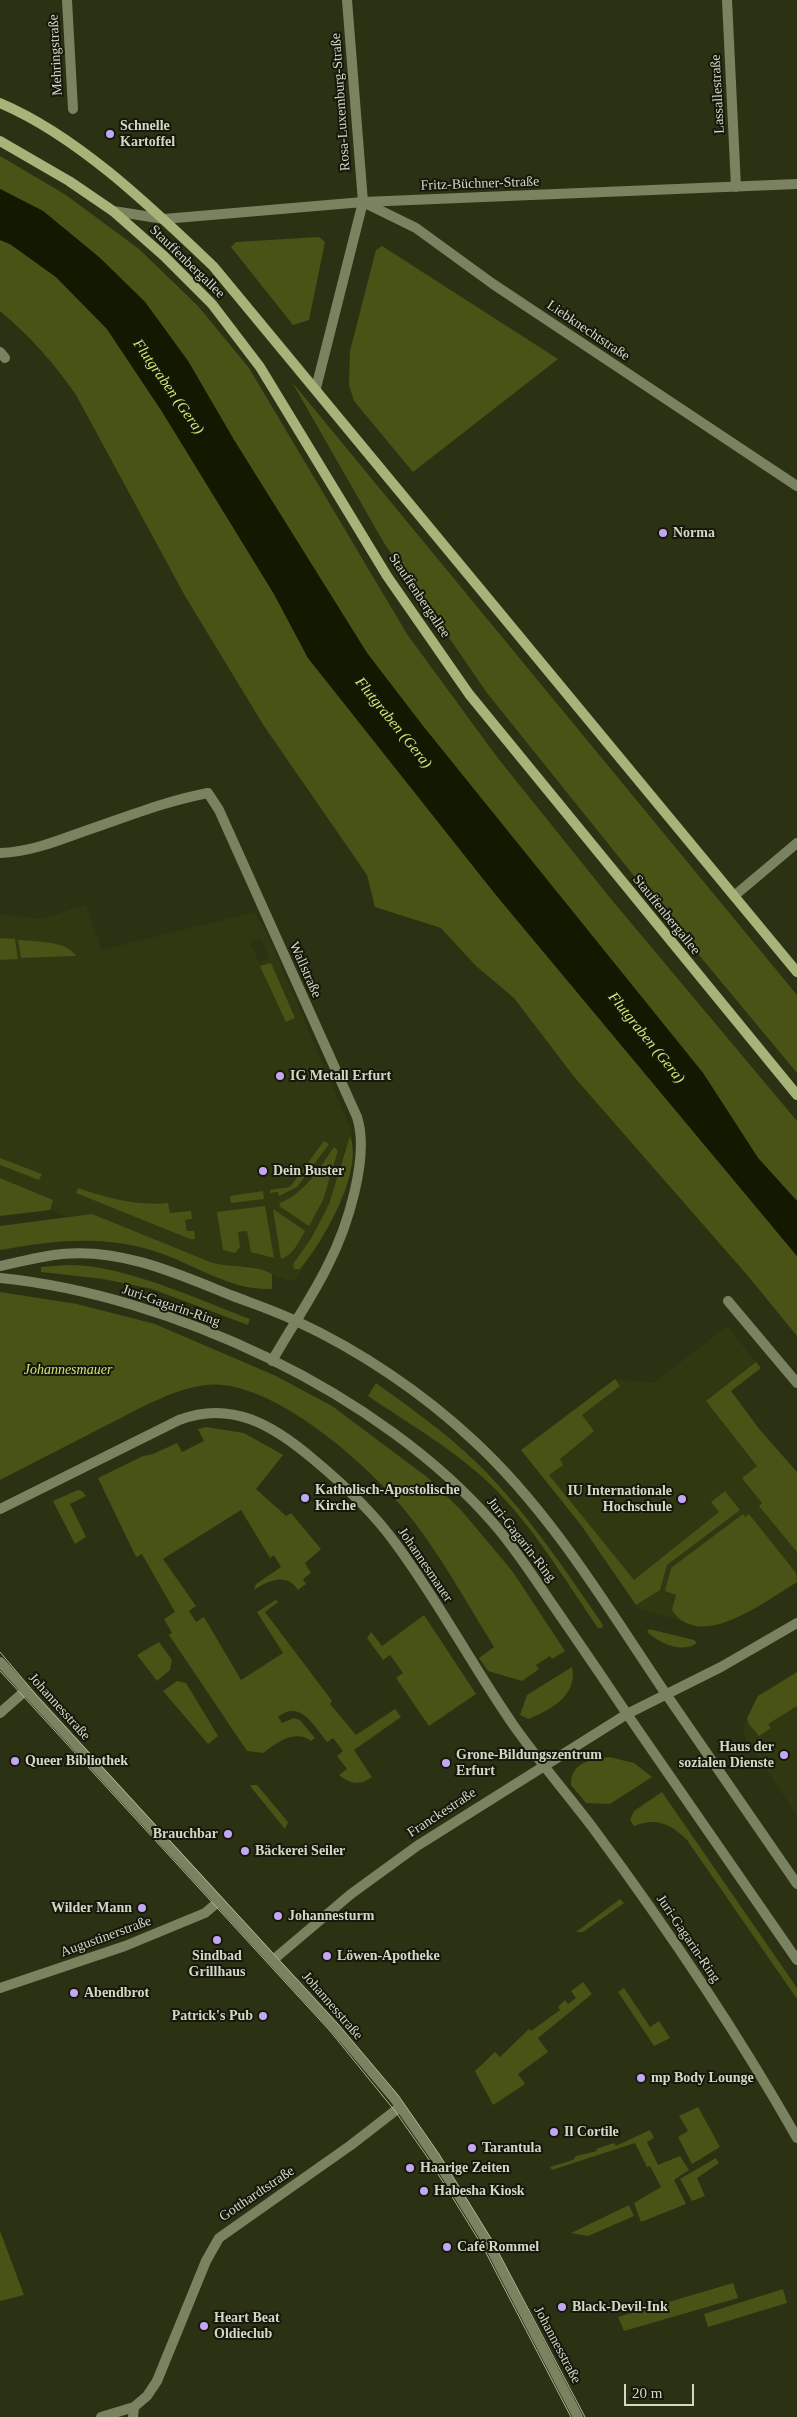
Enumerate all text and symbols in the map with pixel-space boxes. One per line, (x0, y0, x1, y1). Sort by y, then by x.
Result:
street label: Mehringstraße (45, 14, 67, 96)
street label: Rosa-Luxemburg-Straße (328, 33, 354, 171)
street label: Lassallestraße (708, 54, 728, 134)
place label: Schnelle Kartoffel (120, 118, 175, 150)
marker: Schnelle Kartoffel (104, 128, 116, 140)
street label: Fritz-Büchner-Straße (420, 174, 540, 194)
street label: Stauffenbergallee (146, 222, 228, 302)
street label: Liebknechtstraße (543, 297, 633, 365)
water label: Flutgraben (Gera) (128, 336, 208, 438)
place label: Norma (673, 525, 715, 541)
marker: Norma (657, 527, 669, 539)
street label: Stauffenbergallee (385, 551, 453, 641)
water label: Flutgraben (Gera) (351, 674, 435, 772)
street label: Stauffenbergallee (629, 872, 703, 958)
street label: Wallstraße (285, 939, 325, 1001)
water label: Flutgraben (Gera) (604, 989, 688, 1087)
place label: IG Metall Erfurt (290, 1068, 391, 1084)
marker: IG Metall Erfurt (274, 1070, 286, 1082)
place label: Dein Buster (273, 1163, 344, 1179)
marker: Dein Buster (257, 1165, 269, 1177)
street label: Juri-Gagarin-Ring (120, 1281, 222, 1331)
park label: Johannesmauer (24, 1362, 112, 1378)
place label: Katholisch-Apostolische Kirche (315, 1482, 460, 1514)
place label: IU Internationale Hochschule (567, 1483, 672, 1515)
marker: Katholisch-Apostolische Kirche (299, 1492, 311, 1504)
marker: IU Internationale Hochschule (676, 1493, 688, 1505)
street label: Juri-Gagarin-Ring (483, 1494, 559, 1586)
street label: Johannesmauer (394, 1525, 456, 1605)
street label: Johannesstraße (24, 1670, 94, 1744)
place label: Haus der sozialen Dienste (679, 1739, 774, 1771)
place label: Grone-Bildungszentrum Erfurt (456, 1747, 602, 1780)
marker: Haus der sozialen Dienste (778, 1749, 790, 1761)
place label: Queer Bibliothek (25, 1753, 128, 1769)
marker: Queer Bibliothek (9, 1755, 21, 1767)
marker: Grone-Bildungszentrum Erfurt (440, 1757, 452, 1769)
street label: Franckestraße (404, 1785, 480, 1841)
place label: Brauchbar (153, 1826, 218, 1842)
marker: Brauchbar (222, 1828, 234, 1840)
place label: Bäckerei Seiler (255, 1843, 345, 1859)
marker: Bäckerei Seiler (239, 1845, 251, 1857)
street label: Juri-Gagarin-Ring (652, 1892, 724, 1986)
place label: Wilder Mann (51, 1900, 132, 1916)
marker: Wilder Mann (136, 1902, 148, 1914)
place label: Johannesturm (288, 1908, 374, 1924)
marker: Johannesturm (272, 1910, 284, 1922)
street label: Augustinerstraße (58, 1913, 154, 1961)
marker: Sindbad Grillhaus (211, 1934, 223, 1946)
place label: Sindbad Grillhaus (189, 1948, 245, 1980)
place label: Löwen-Apotheke (337, 1948, 440, 1964)
marker: Löwen-Apotheke (321, 1950, 333, 1962)
street label: Johannesstraße (298, 1969, 366, 2043)
place label: Abendbrot (84, 1985, 149, 2001)
marker: Abendbrot (68, 1987, 80, 1999)
place label: Patrick's Pub (172, 2008, 253, 2024)
marker: Patrick's Pub (257, 2010, 269, 2022)
place label: mp Body Lounge (651, 2070, 754, 2086)
marker: mp Body Lounge (635, 2072, 647, 2084)
place label: Il Cortile (564, 2124, 619, 2140)
marker: Il Cortile (548, 2126, 560, 2138)
place label: Tarantula (482, 2140, 541, 2156)
marker: Tarantula (466, 2142, 478, 2154)
place label: Haarige Zeiten (420, 2160, 510, 2176)
marker: Haarige Zeiten (404, 2162, 416, 2174)
street label: Gotthardtstraße (216, 2163, 298, 2225)
place label: Habesha Kiosk (434, 2183, 525, 2199)
marker: Habesha Kiosk (418, 2185, 430, 2197)
place label: Café Rommel (457, 2239, 539, 2255)
marker: Café Rommel (441, 2241, 453, 2253)
place label: Black-Devil-Ink (572, 2299, 668, 2315)
marker: Black-Devil-Ink (556, 2301, 568, 2313)
street label: Johannesstraße (530, 2304, 584, 2386)
place label: Heart Beat Oldieclub (214, 2310, 280, 2342)
marker: Heart Beat Oldieclub (198, 2320, 210, 2332)
scale bar (627, 2374, 697, 2406)
text: 20 m (632, 2385, 662, 2401)

